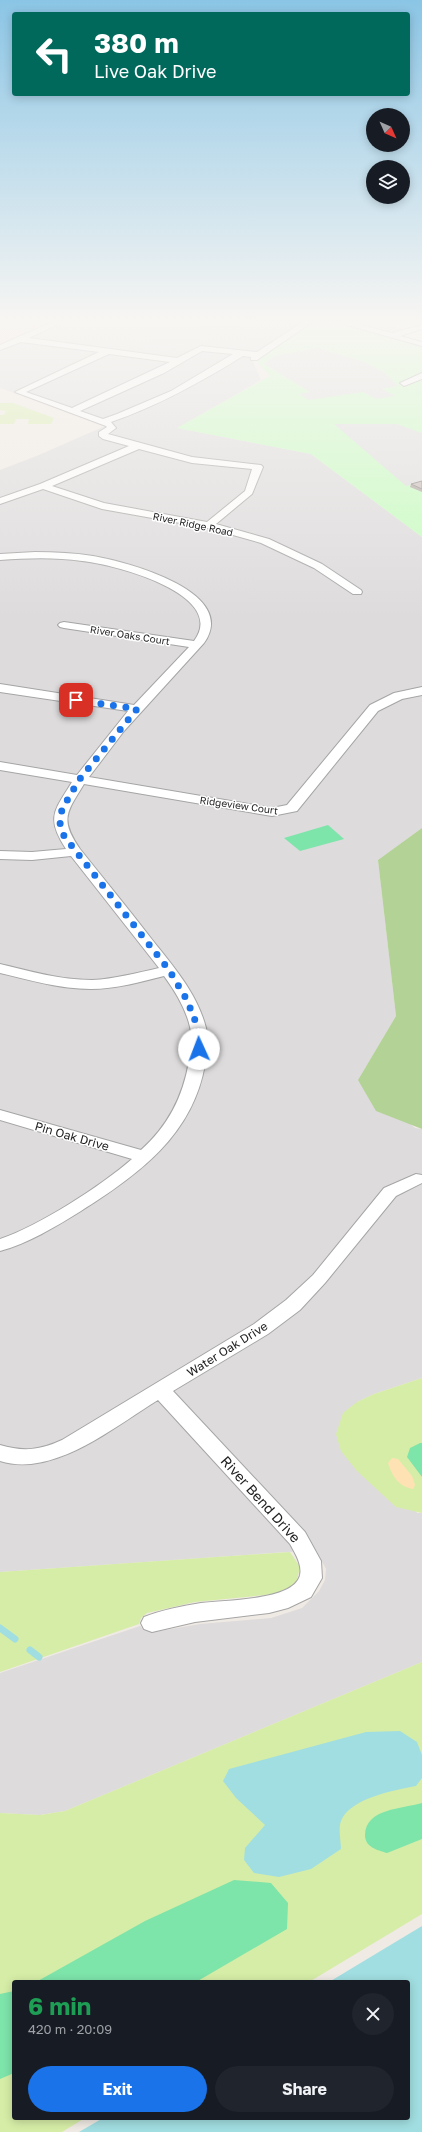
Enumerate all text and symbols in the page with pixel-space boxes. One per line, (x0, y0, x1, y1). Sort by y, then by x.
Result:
text: 380 m (94, 26, 179, 59)
icon: left (28, 28, 80, 80)
text: Live Oak Drive (94, 60, 217, 82)
north arrow (366, 108, 410, 152)
map controls (366, 108, 410, 204)
button: layers (366, 160, 410, 204)
street label: River Ridge Road (152, 510, 234, 538)
street label: River Oaks Court (89, 623, 171, 647)
pin (59, 683, 93, 717)
icon: arrive (65, 689, 87, 711)
street label: Ridgeview Court (199, 794, 279, 816)
position arrow (178, 1028, 220, 1070)
street label: Pin Oak Drive (33, 1118, 111, 1154)
street label: Water Oak Drive (184, 1318, 270, 1380)
street label: River Bend Drive (218, 1452, 304, 1546)
text: 6 min (28, 1991, 91, 2020)
button: close (352, 1993, 394, 2035)
text: 420 m · 20:09 (28, 2021, 112, 2037)
button: Exit (28, 2066, 207, 2112)
button: Share (215, 2066, 394, 2112)

